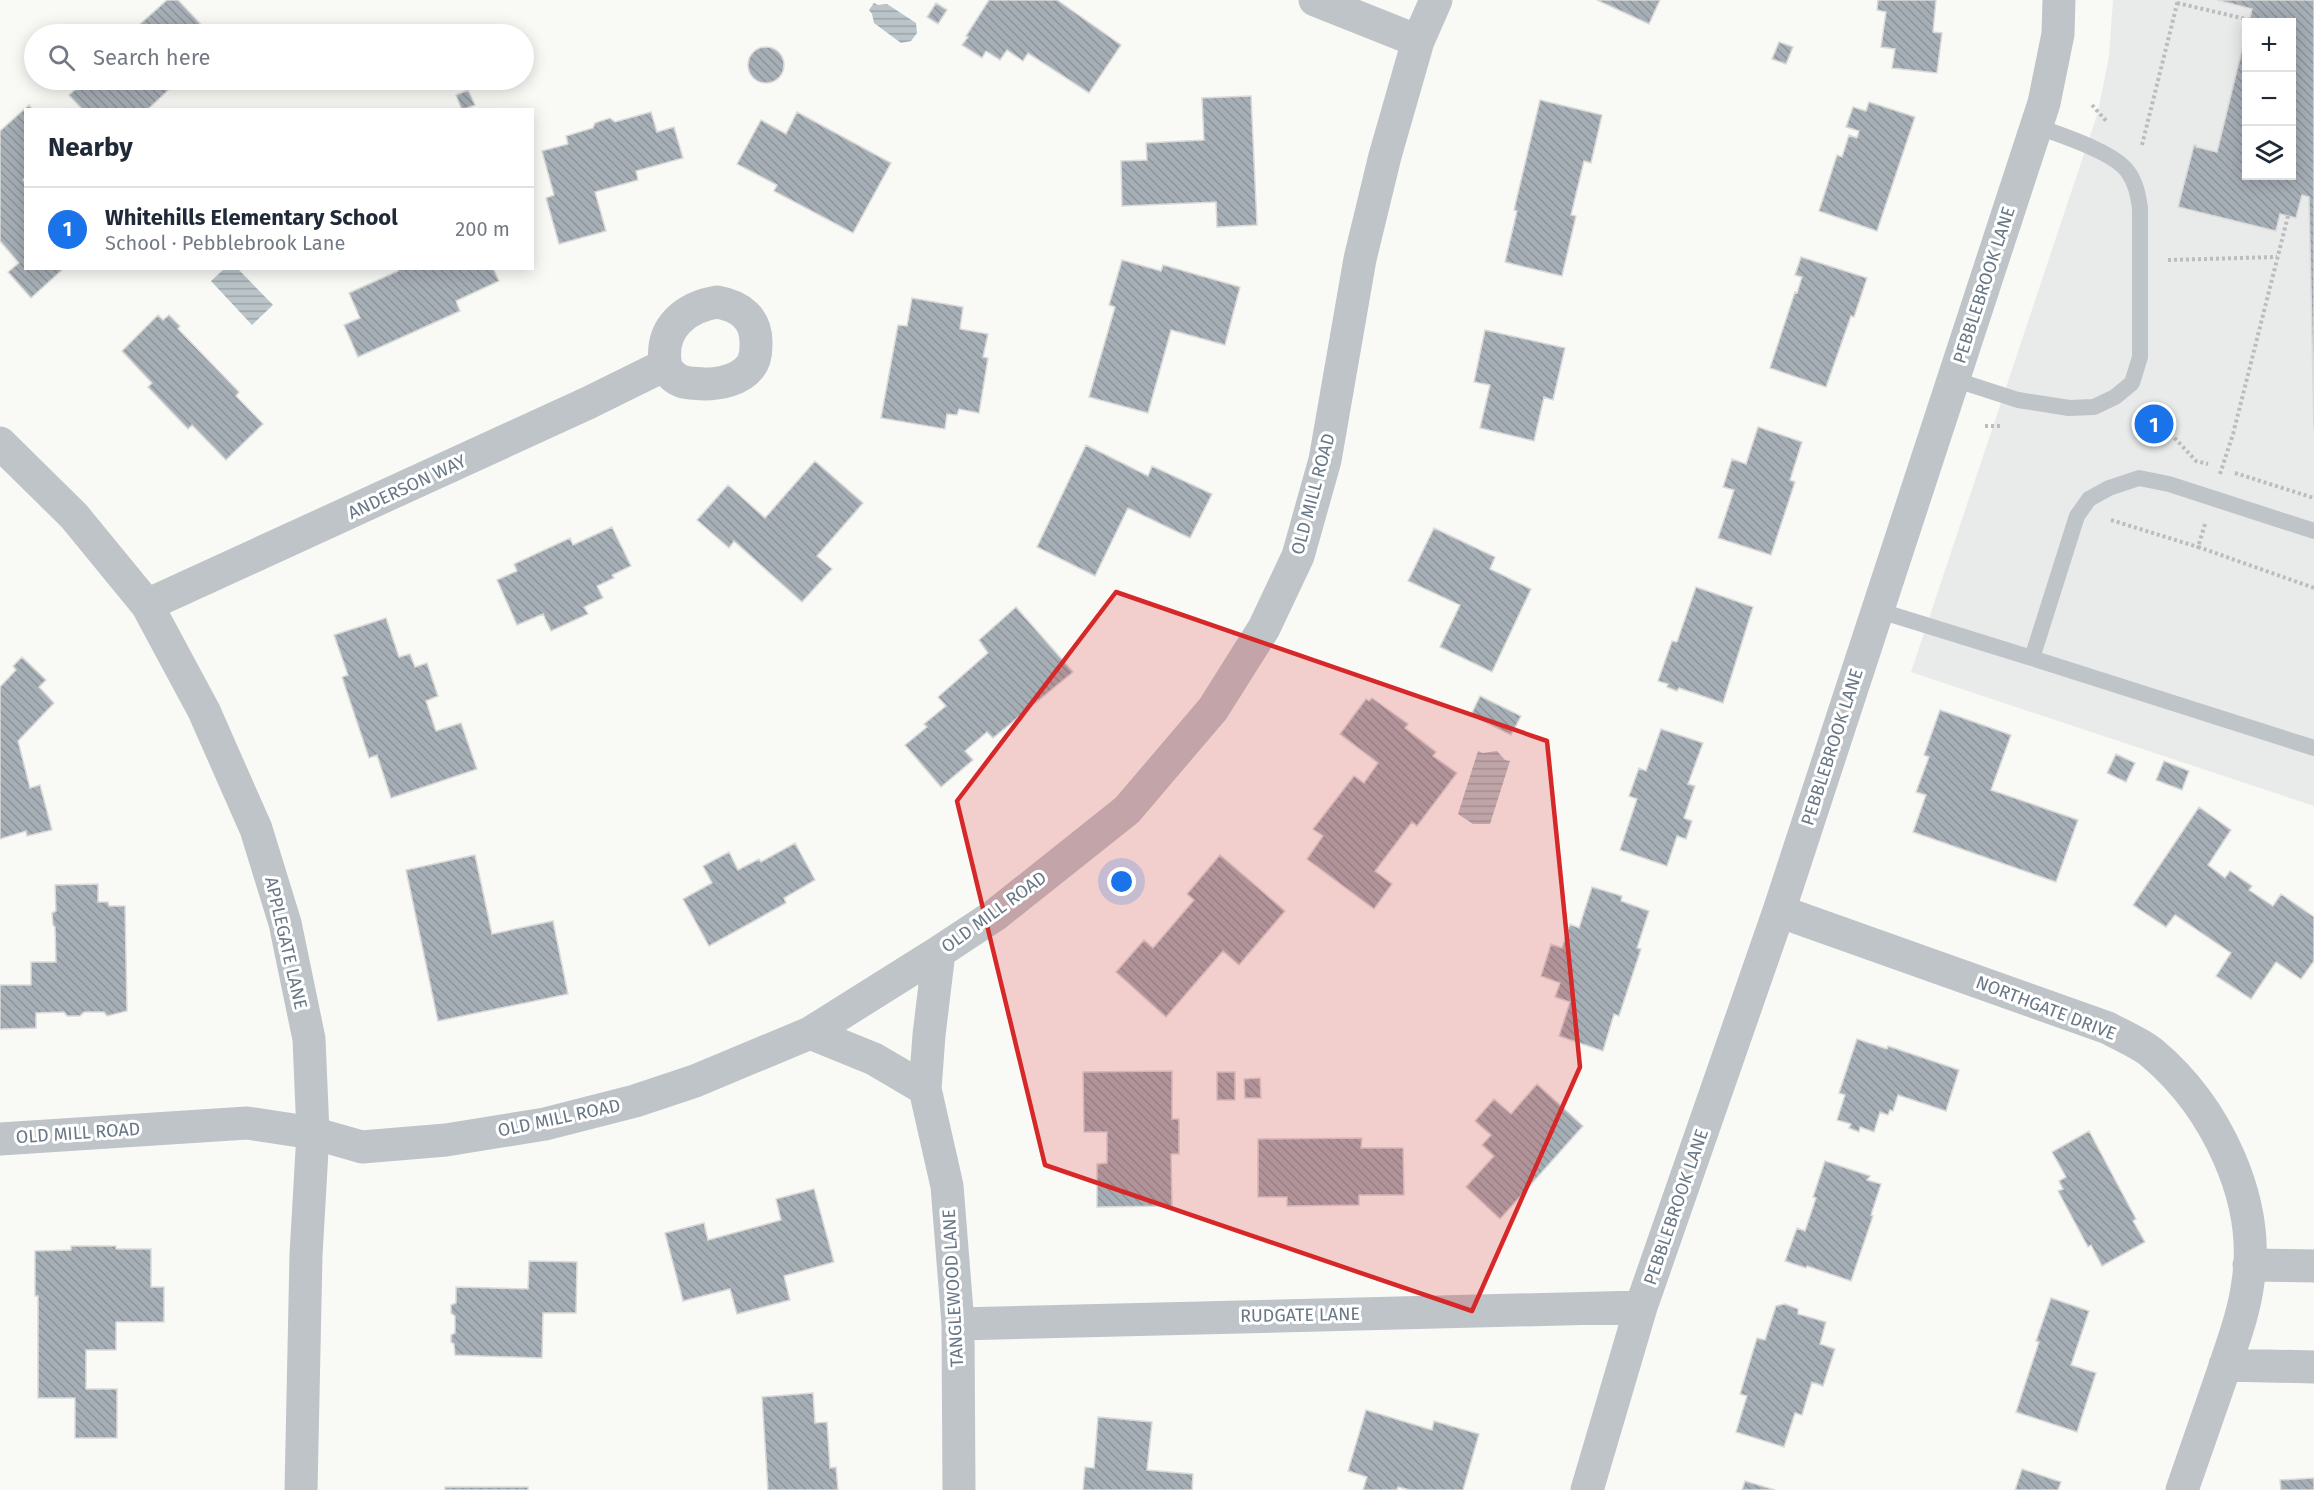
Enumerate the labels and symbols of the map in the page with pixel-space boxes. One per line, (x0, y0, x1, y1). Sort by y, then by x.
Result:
street label: PEBBLEBROOK LANE (1948, 204, 2020, 366)
pin: 1 (2134, 402, 2174, 446)
street label: OLD MILL ROAD (1286, 431, 1340, 557)
street label: ANDERSON WAY (344, 450, 470, 524)
street label: PEBBLEBROOK LANE (1796, 666, 1868, 828)
street label: OLD MILL ROAD (937, 866, 1051, 958)
your location (1107, 867, 1136, 896)
street label: APPLEGATE LANE (260, 875, 312, 1011)
street label: NORTHGATE DRIVE (1973, 971, 2119, 1045)
street label: OLD MILL ROAD (496, 1094, 622, 1142)
street label: OLD MILL ROAD (15, 1118, 141, 1148)
street label: PEBBLEBROOK LANE (1639, 1126, 1713, 1288)
street label: TANGLEWOOD LANE (938, 1208, 968, 1368)
street label: RUDGATE LANE (1240, 1303, 1360, 1327)

